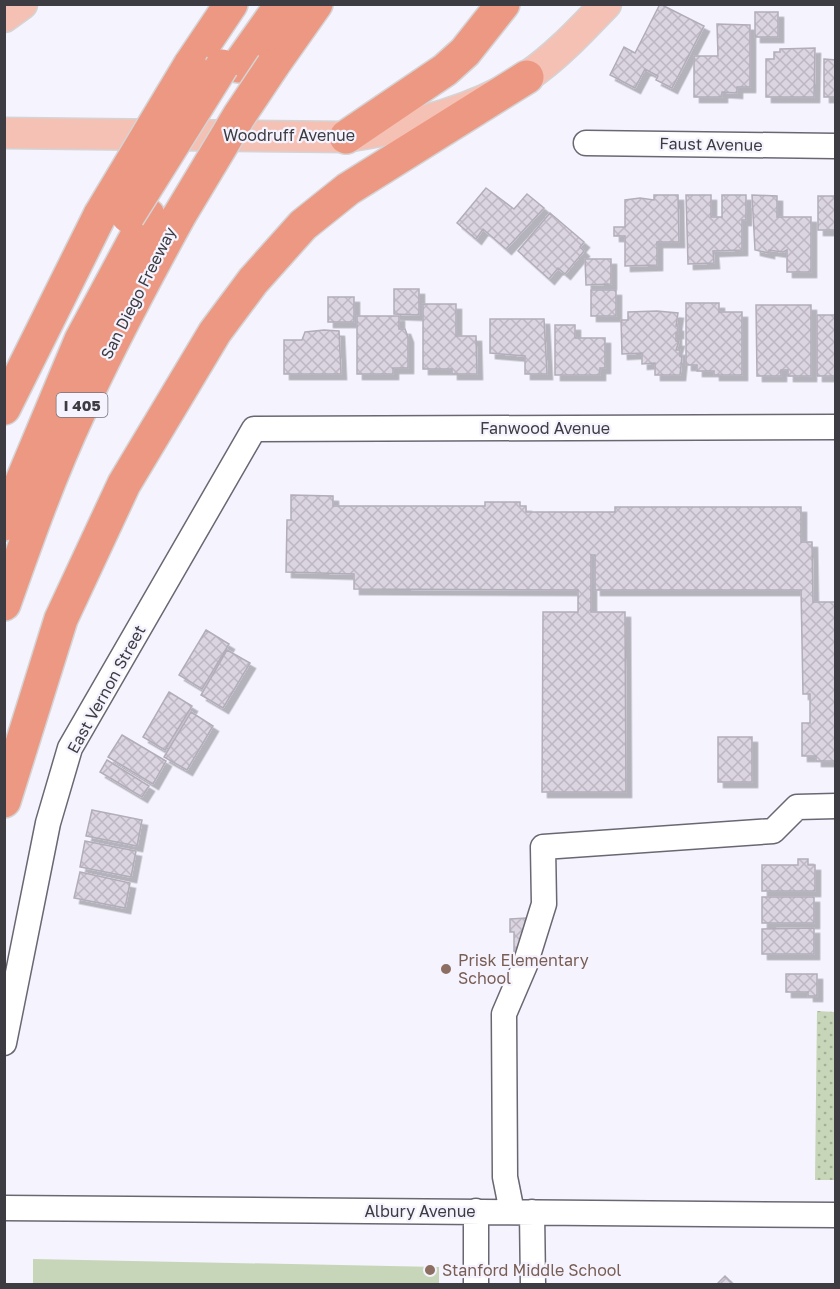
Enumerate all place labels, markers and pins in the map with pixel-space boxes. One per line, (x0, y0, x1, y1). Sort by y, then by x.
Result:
place label: Prisk Elementary School (458, 950, 589, 988)
marker: Prisk Elementary School (439, 962, 453, 976)
place label: Stanford Middle School (442, 1260, 622, 1280)
marker: Stanford Middle School (423, 1263, 437, 1277)

